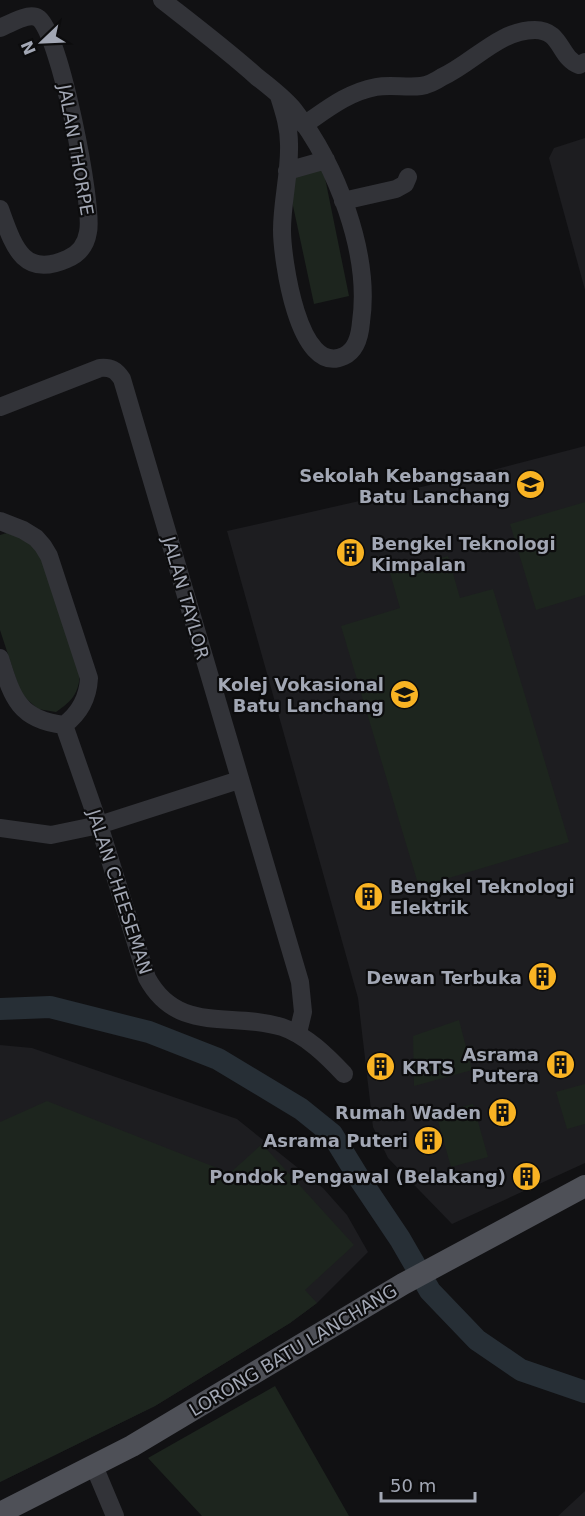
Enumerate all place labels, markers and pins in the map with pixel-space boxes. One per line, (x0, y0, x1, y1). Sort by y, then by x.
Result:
place label: Sekolah Kebangsaan Batu Lanchang (299, 465, 510, 507)
school or university icon: Sekolah Kebangsaan Batu Lanchang (515, 469, 547, 501)
place label: Bengkel Teknologi Kimpalan (371, 533, 556, 575)
building icon: Bengkel Teknologi Kimpalan (334, 537, 366, 569)
place label: Kolej Vokasional Batu Lanchang (217, 674, 384, 716)
school or university icon: Kolej Vokasional Batu Lanchang (389, 678, 421, 710)
place label: Bengkel Teknologi Elektrik (390, 876, 575, 918)
building icon: Bengkel Teknologi Elektrik (353, 880, 385, 912)
building icon: Dewan Terbuka (527, 961, 559, 993)
place label: Dewan Terbuka (366, 967, 522, 988)
place label: Asrama Putera (462, 1044, 539, 1086)
building icon: Asrama Putera (544, 1048, 576, 1080)
building icon: KRTS (365, 1051, 397, 1083)
place label: KRTS (402, 1057, 454, 1078)
building icon: Rumah Waden (486, 1096, 518, 1128)
place label: Rumah Waden (335, 1102, 481, 1123)
building icon: Asrama Puteri (413, 1124, 445, 1156)
place label: Asrama Puteri (263, 1130, 408, 1151)
building icon: Pondok Pengawal (Belakang) (511, 1160, 543, 1192)
place label: Pondok Pengawal (Belakang) (209, 1166, 506, 1187)

